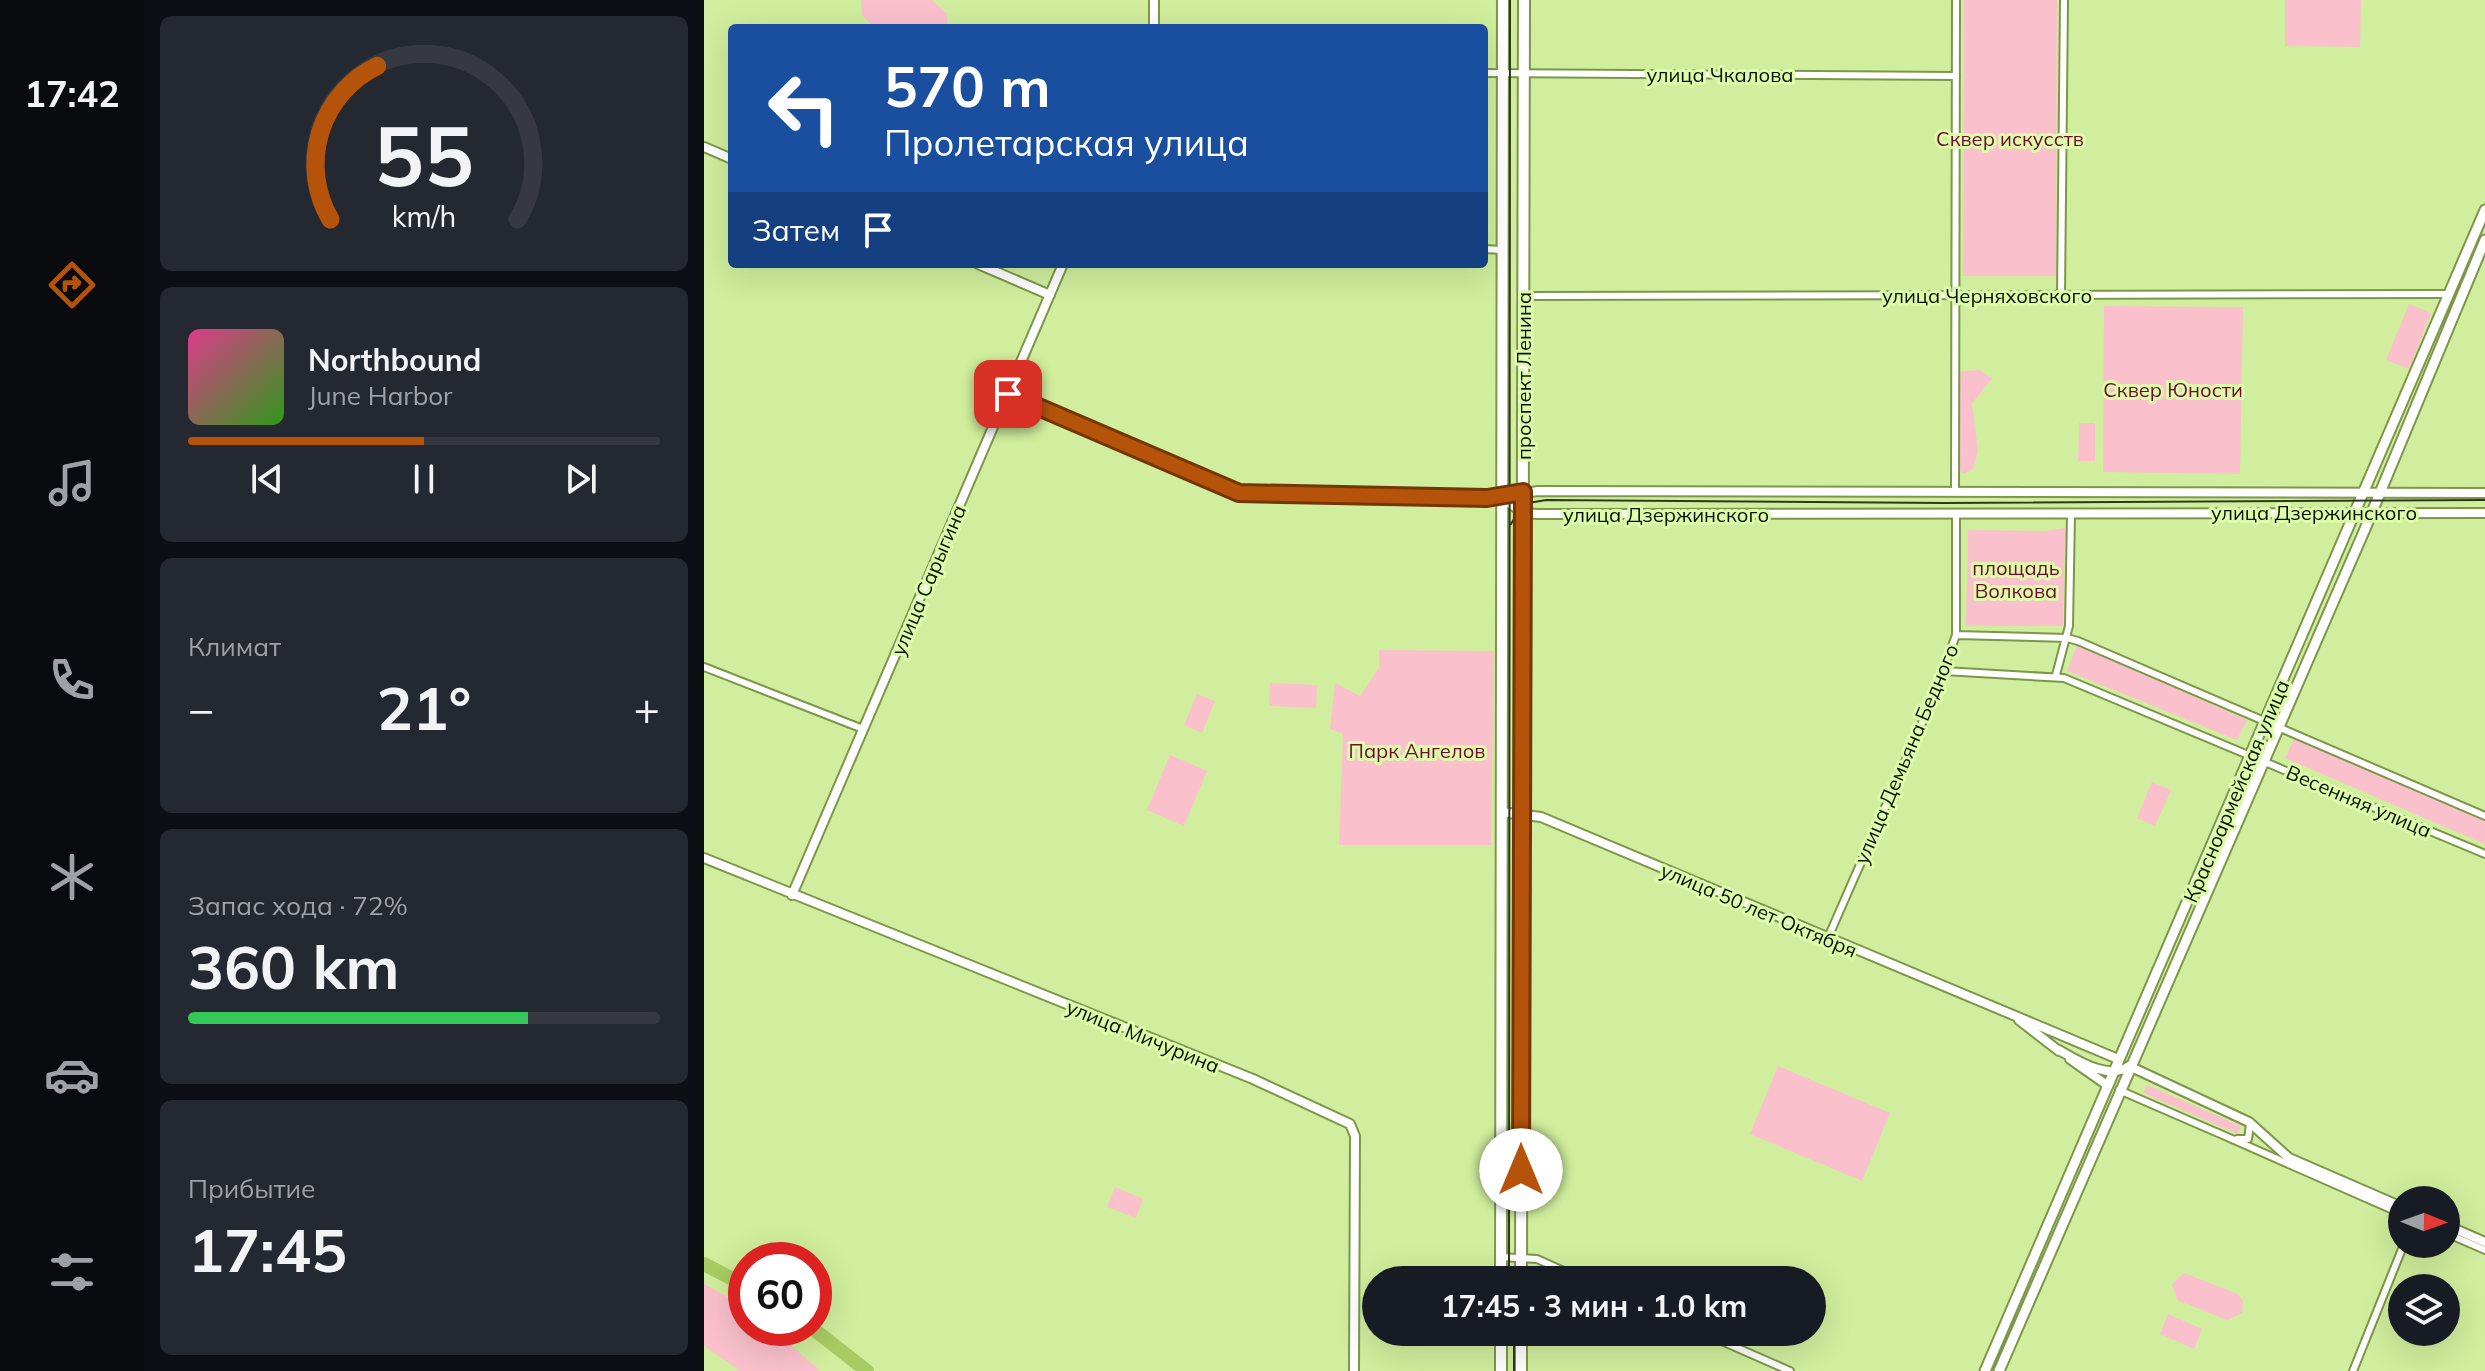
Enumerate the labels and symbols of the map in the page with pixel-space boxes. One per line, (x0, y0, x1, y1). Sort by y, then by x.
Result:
street label: улица Чкалова (1646, 62, 1794, 87)
park label: Сквер искусств (1936, 126, 2084, 151)
street label: улица Черняховского (1882, 283, 2092, 308)
street label: проспект Ленина (1511, 292, 1536, 460)
pin (974, 360, 1042, 428)
park label: Сквер Юности (2103, 377, 2243, 402)
street label: улица Дзержинского (2211, 500, 2417, 525)
street label: улица Сарыгина (885, 501, 971, 659)
street label: улица Дзержинского (1563, 502, 1769, 527)
park label: площадь Волкова (1972, 555, 2060, 603)
street label: улица Демьяна Бедного (1848, 640, 1964, 868)
street label: Красноармейская улица (2178, 676, 2294, 906)
park label: Парк Ангелов (1349, 738, 1485, 763)
street label: Весенняя улица (2283, 759, 2435, 843)
street label: улица 50 лет Октября (1657, 857, 1861, 963)
street label: улица Мичурина (1063, 994, 1223, 1078)
position arrow (1479, 1128, 1563, 1212)
north arrow (2388, 1186, 2460, 1258)
speed limit sign: 60 (728, 1242, 832, 1346)

